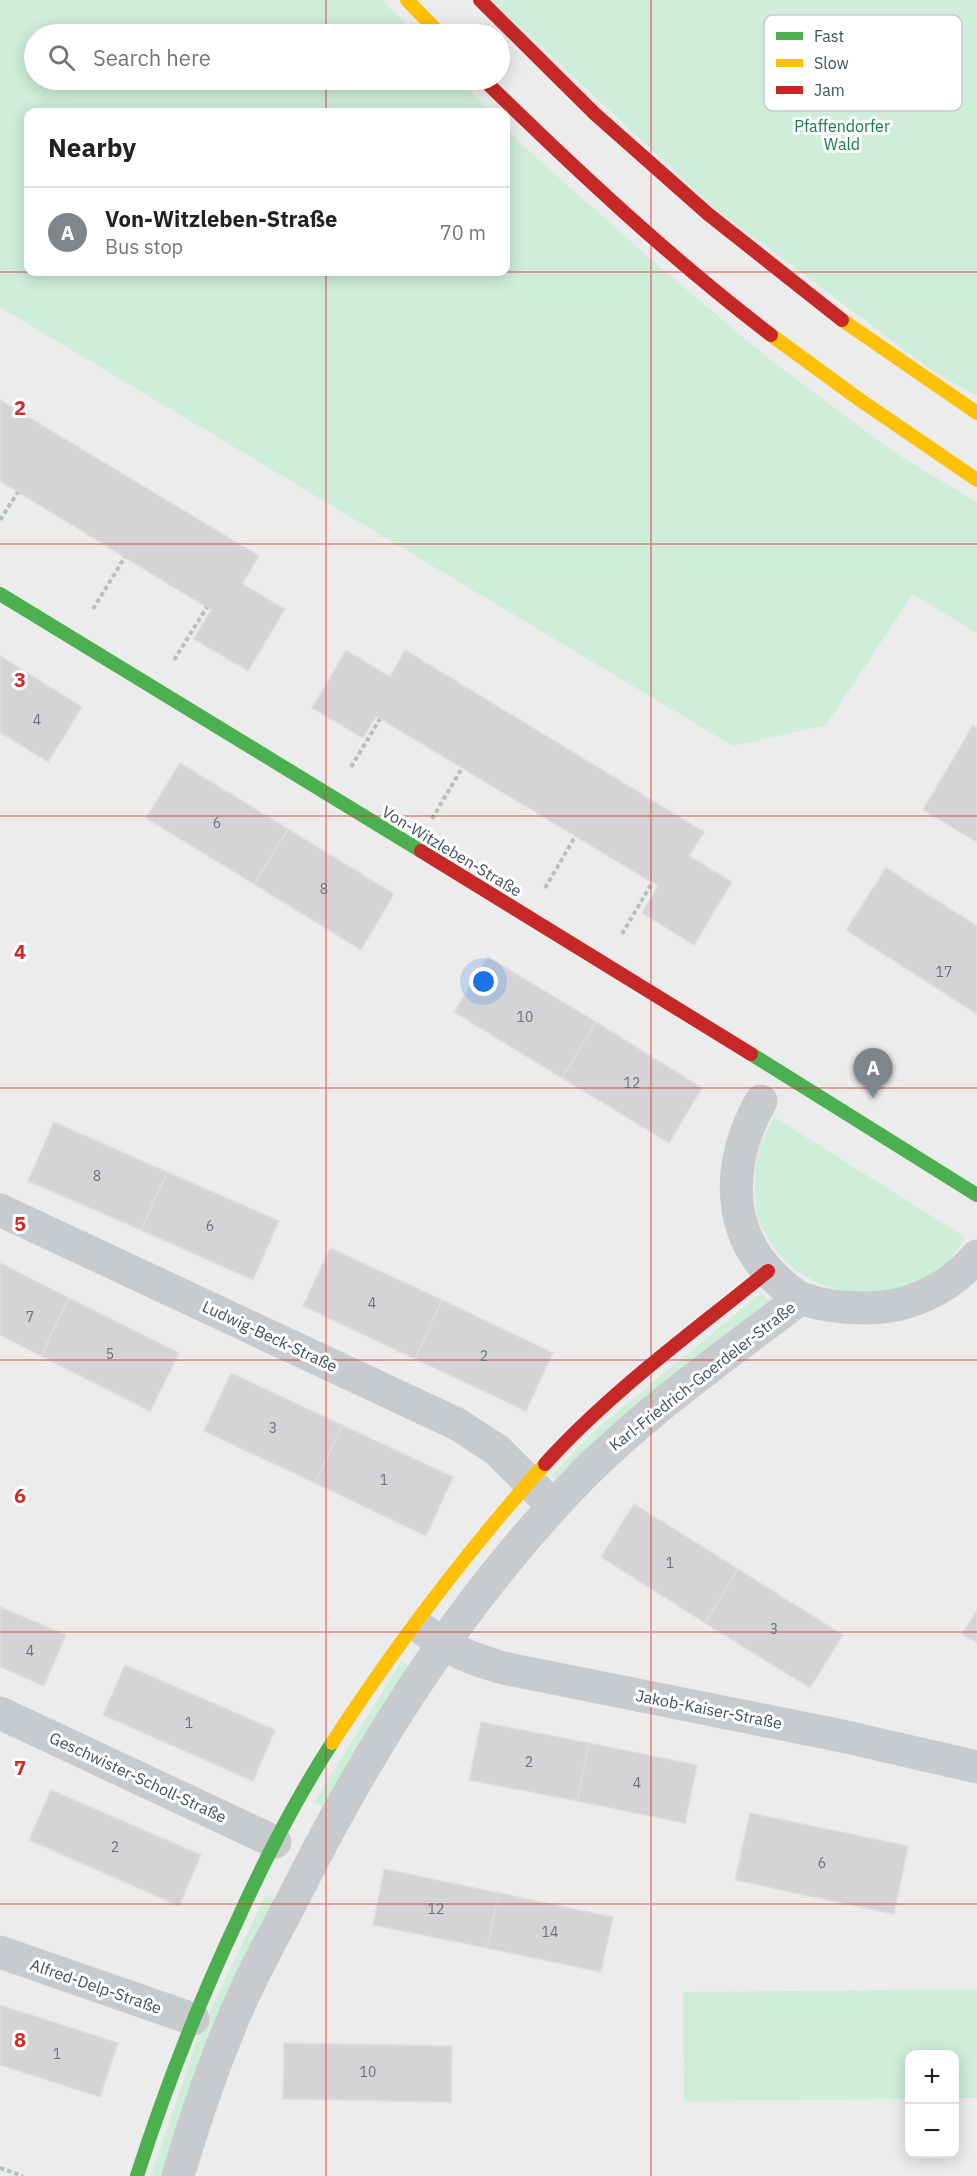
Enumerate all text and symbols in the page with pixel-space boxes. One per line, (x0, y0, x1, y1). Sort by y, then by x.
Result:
legend (764, 15, 962, 111)
search box (24, 24, 510, 90)
text: Fast (814, 26, 844, 46)
icon: search (45, 41, 78, 74)
text: Search here (93, 43, 211, 72)
text: Slow (814, 53, 849, 73)
text: Jam (814, 80, 845, 100)
park label: Pfaffendorfer Wald (794, 116, 890, 154)
text: Nearby (48, 130, 136, 164)
text: Von-Witzleben-Straße (105, 204, 337, 233)
text: A (61, 219, 74, 246)
text: 70 m (440, 219, 486, 246)
text: Bus stop (105, 233, 183, 260)
text: 2 (14, 394, 26, 421)
text: 3 (14, 666, 26, 693)
house number: 4 (33, 711, 41, 729)
street label: Von-Witzleben-Straße (378, 801, 526, 901)
house number: 6 (213, 814, 221, 832)
house number: 8 (320, 880, 328, 898)
text: 4 (14, 938, 26, 965)
house number: 17 (936, 963, 952, 981)
your location (469, 967, 498, 996)
house number: 10 (517, 1008, 533, 1026)
pin: A (854, 1048, 892, 1098)
house number: 12 (624, 1074, 640, 1092)
house number: 8 (93, 1167, 101, 1185)
text: 5 (14, 1210, 26, 1237)
house number: 6 (206, 1217, 214, 1235)
house number: 4 (368, 1294, 376, 1312)
street label: Ludwig-Beck-Straße (199, 1296, 341, 1376)
street label: Karl-Friedrich-Goerdeler-Straße (605, 1297, 799, 1455)
house number: 7 (26, 1308, 34, 1326)
house number: 5 (106, 1345, 114, 1363)
house number: 2 (480, 1347, 488, 1365)
house number: 3 (269, 1419, 277, 1437)
house number: 1 (380, 1471, 388, 1489)
text: 6 (14, 1482, 26, 1509)
house number: 1 (666, 1554, 674, 1572)
house number: 3 (770, 1620, 778, 1638)
house number: 4 (26, 1642, 34, 1660)
street label: Jakob-Kaiser-Straße (634, 1685, 784, 1733)
house number: 1 (185, 1714, 193, 1732)
street label: Geschwister-Scholl-Straße (46, 1727, 230, 1827)
house number: 2 (525, 1753, 533, 1771)
text: 7 (14, 1754, 26, 1781)
house number: 4 (633, 1774, 641, 1792)
house number: 2 (111, 1838, 119, 1856)
house number: 6 (818, 1854, 826, 1872)
house number: 12 (428, 1900, 444, 1918)
house number: 14 (542, 1923, 558, 1941)
street label: Alfred-Delp-Straße (28, 1954, 165, 2018)
text: 8 (14, 2026, 26, 2053)
house number: 1 (53, 2045, 61, 2063)
map controls (905, 2050, 959, 2158)
button: + (905, 2050, 959, 2104)
house number: 10 (360, 2063, 376, 2081)
button: − (905, 2104, 959, 2158)

